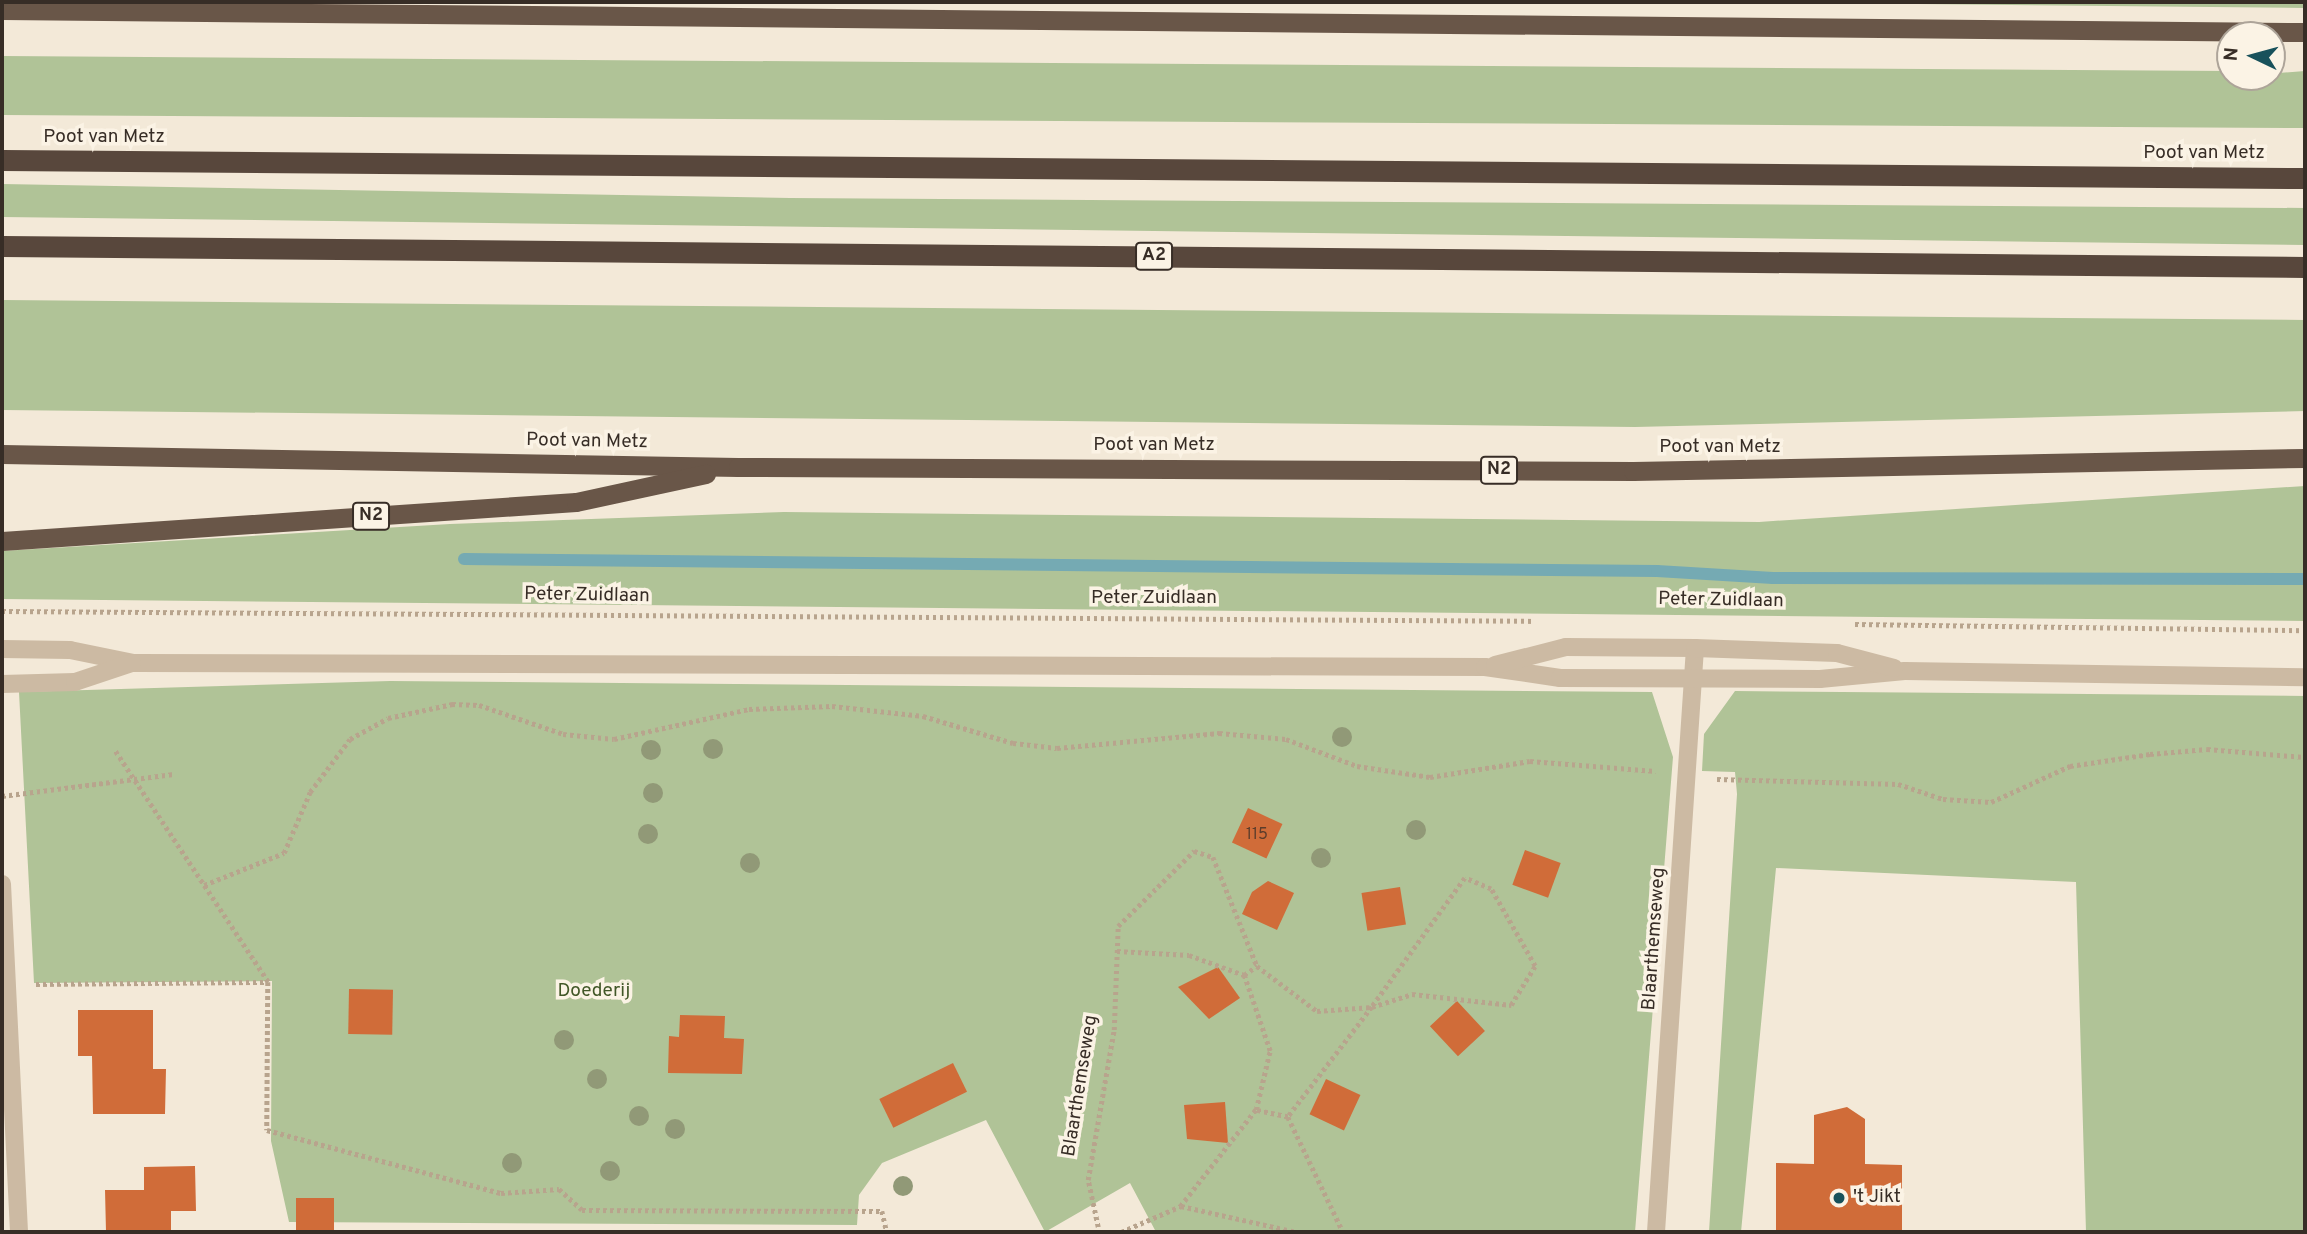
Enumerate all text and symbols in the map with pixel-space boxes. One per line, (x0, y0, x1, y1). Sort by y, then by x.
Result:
north arrow (2216, 21, 2286, 91)
text: N (2220, 46, 2245, 62)
street label: Poot van Metz (43, 127, 165, 149)
street label: Poot van Metz (2143, 143, 2265, 165)
road number: A2 (1135, 242, 1173, 270)
street label: Poot van Metz (526, 430, 648, 454)
street label: Poot van Metz (1093, 435, 1215, 457)
street label: Poot van Metz (1659, 437, 1781, 459)
road number: N2 (1480, 456, 1518, 484)
road number: N2 (352, 502, 390, 530)
street label: Peter Zuidlaan (524, 584, 650, 608)
street label: Peter Zuidlaan (1091, 588, 1217, 610)
street label: Peter Zuidlaan (1658, 589, 1784, 613)
house number: 115 (1246, 825, 1268, 845)
street label: Blaarthemseweg (1639, 867, 1671, 1011)
park label: Doederij (558, 981, 630, 1003)
street label: Blaarthemseweg (1059, 1014, 1103, 1158)
place label: 't Jikt (1853, 1187, 1901, 1209)
marker: 't Jikt (1831, 1190, 1847, 1206)

